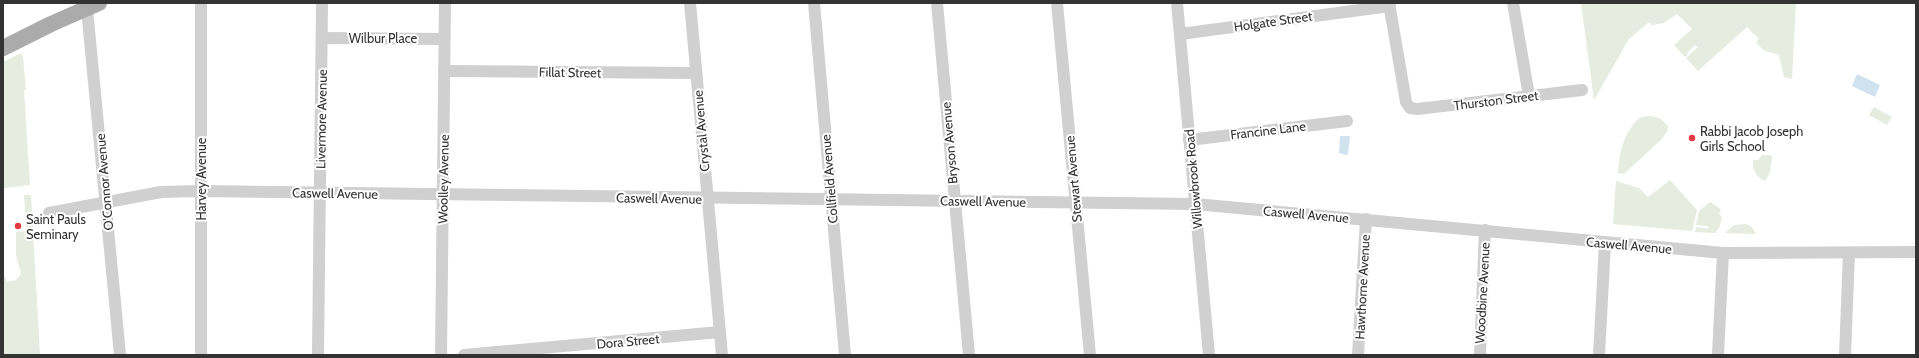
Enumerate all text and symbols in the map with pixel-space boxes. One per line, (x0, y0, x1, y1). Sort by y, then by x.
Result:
street label: Holgate Street (1233, 7, 1314, 34)
street label: Wilbur Place (349, 30, 417, 46)
street label: Fillat Street (539, 63, 602, 81)
street label: Livermore Avenue (312, 69, 330, 169)
street label: Thurston Street (1453, 87, 1540, 113)
street label: Crystal Avenue (689, 89, 713, 172)
street label: Bryson Avenue (937, 101, 961, 185)
street label: Francine Lane (1229, 117, 1307, 143)
place label: Rabbi Jacob Joseph Girls School (1700, 123, 1803, 154)
street label: Willowbrook Road (1181, 129, 1205, 229)
street label: O'Connor Avenue (92, 133, 116, 231)
marker: Rabbi Jacob Joseph Girls School (1687, 133, 1697, 143)
street label: Woolley Avenue (434, 134, 452, 224)
street label: Collfield Avenue (817, 134, 841, 224)
street label: Stewart Avenue (1061, 135, 1085, 223)
street label: Harvey Avenue (193, 137, 209, 220)
street label: Caswell Avenue (292, 184, 378, 202)
street label: Caswell Avenue (616, 189, 702, 207)
street label: Caswell Avenue (940, 192, 1026, 210)
street label: Caswell Avenue (1262, 202, 1350, 226)
place label: Saint Pauls Seminary (26, 211, 86, 242)
marker: Saint Pauls Seminary (13, 221, 23, 231)
street label: Caswell Avenue (1585, 233, 1673, 257)
street label: Hawthorne Avenue (1351, 234, 1373, 340)
street label: Woodbine Avenue (1471, 242, 1493, 344)
street label: Dora Street (596, 330, 661, 352)

